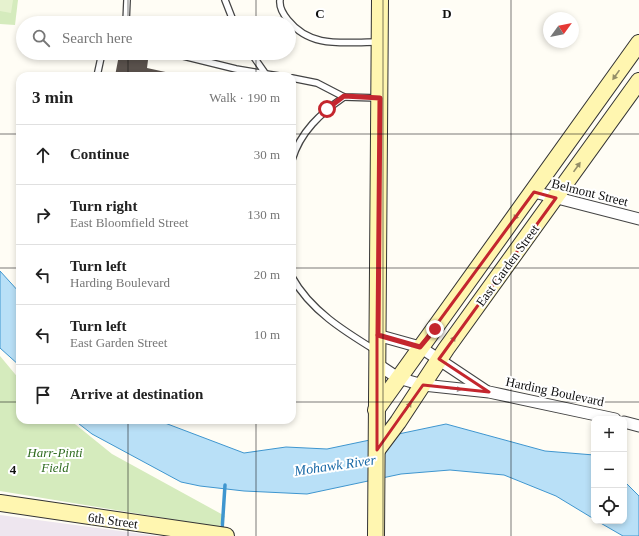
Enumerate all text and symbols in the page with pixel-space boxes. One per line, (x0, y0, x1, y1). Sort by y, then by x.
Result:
text: C (315, 6, 325, 21)
text: D (442, 6, 452, 21)
north arrow (543, 12, 579, 48)
search box (16, 16, 296, 60)
icon: search (30, 27, 52, 49)
text: Search here (62, 30, 132, 46)
one-way arrow (612, 70, 620, 81)
text: 3 min (32, 88, 73, 107)
text: Walk · 190 m (209, 90, 280, 105)
route start (318, 100, 336, 118)
icon: ahead (32, 144, 54, 166)
text: Continue (70, 146, 129, 162)
text: 30 m (254, 147, 280, 162)
one-way arrow (573, 162, 582, 173)
street label: Belmont Street (550, 176, 630, 209)
text: Turn right (70, 198, 137, 214)
icon: right (32, 204, 54, 226)
text: 130 m (247, 207, 280, 222)
one-way arrow (513, 210, 521, 221)
text: East Bloomfield Street (70, 215, 188, 230)
street label: East Garden Street (473, 221, 542, 309)
text: Turn left (70, 258, 127, 274)
icon: left (32, 264, 54, 286)
text: 20 m (254, 267, 280, 282)
text: Harding Boulevard (70, 275, 170, 290)
text: Turn left (70, 318, 127, 334)
route end (426, 320, 444, 338)
icon: left (32, 324, 54, 346)
text: 10 m (254, 327, 280, 342)
text: East Garden Street (70, 335, 167, 350)
one-way arrow (448, 335, 456, 346)
street label: Harding Boulevard (504, 374, 606, 409)
icon: arrive (32, 384, 54, 406)
one-way arrow (450, 385, 462, 392)
text: Arrive at destination (70, 386, 203, 402)
one-way arrow (404, 402, 411, 413)
map controls (591, 416, 627, 524)
button: + (591, 416, 627, 452)
park label: Harr-Pinti Field (26, 445, 83, 475)
water label: Mohawk River (292, 452, 377, 479)
button: − (591, 452, 627, 488)
text: 4 (10, 462, 17, 477)
button: locate (591, 488, 627, 524)
street label: 6th Street (87, 510, 139, 531)

